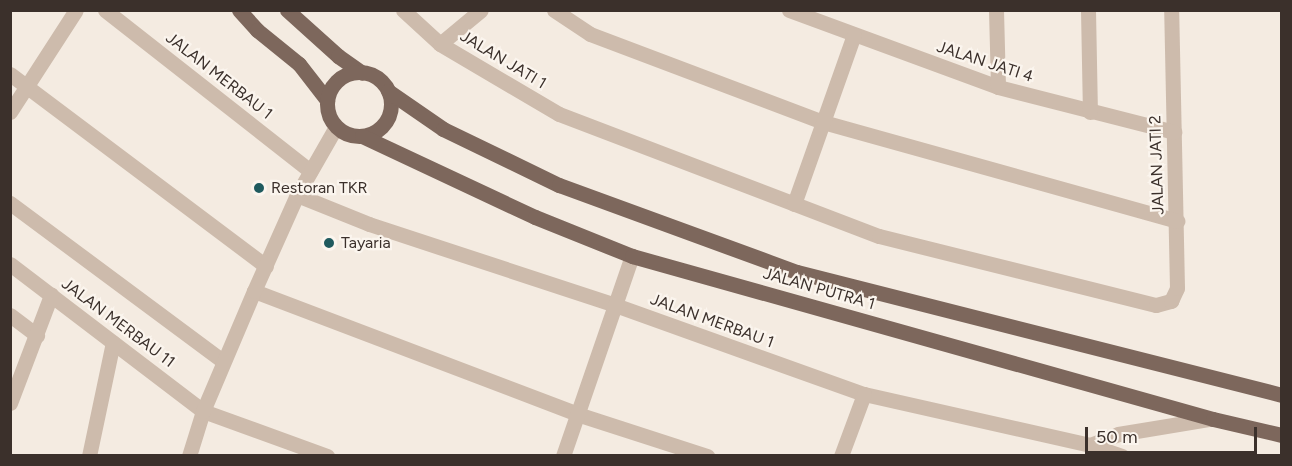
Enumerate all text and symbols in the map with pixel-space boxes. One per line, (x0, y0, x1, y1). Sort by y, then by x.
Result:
street label: JALAN JATI 1 (456, 27, 550, 93)
street label: JALAN MERBAU 1 (162, 28, 276, 124)
street label: JALAN JATI 4 (934, 37, 1036, 87)
street label: JALAN JATI 2 (1146, 115, 1168, 215)
place label: Restoran TKR (271, 178, 368, 198)
marker: Restoran TKR (252, 181, 266, 195)
place label: Tayaria (341, 233, 391, 253)
marker: Tayaria (322, 236, 336, 250)
street label: JALAN PUTRA 1 (761, 264, 877, 314)
street label: JALAN MERBAU 11 (58, 274, 178, 372)
street label: JALAN MERBAU 1 (648, 290, 776, 352)
scale bar (1088, 415, 1260, 453)
text: 50 m (1096, 426, 1138, 448)

